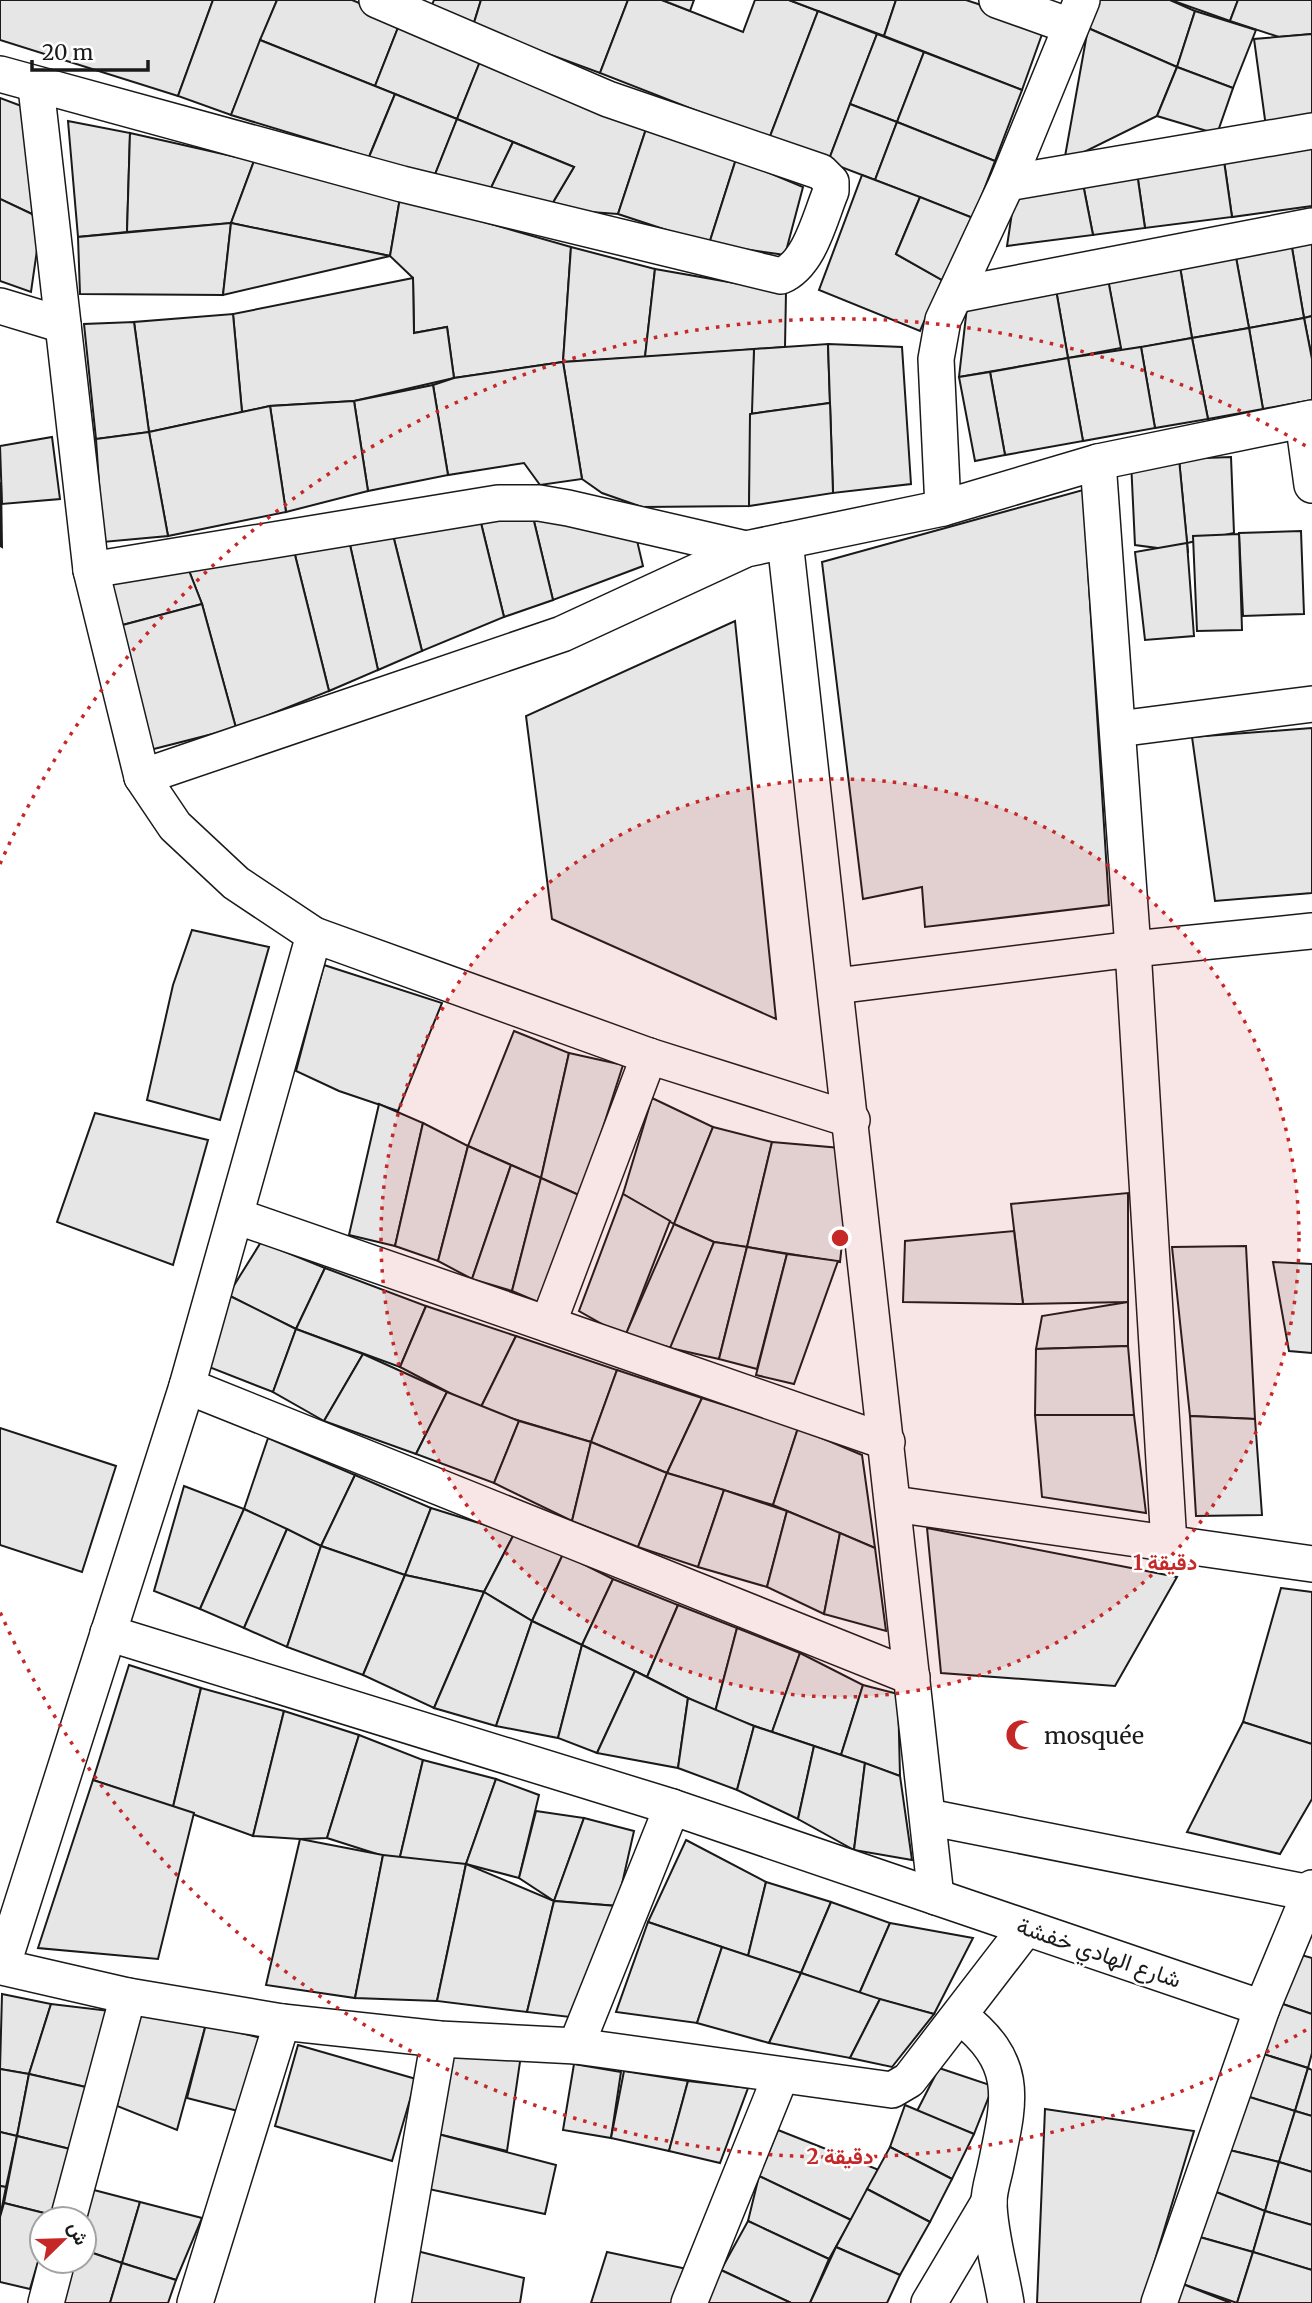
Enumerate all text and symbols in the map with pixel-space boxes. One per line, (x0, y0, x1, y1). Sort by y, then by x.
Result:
scale bar (32, 28, 147, 72)
text: 20 m (42, 39, 94, 66)
centre of rings (828, 1226, 852, 1250)
text: 1 دقيقة (1133, 1549, 1197, 1576)
mosque icon: mosquée (1004, 1718, 1038, 1752)
place label: mosquée (1044, 1721, 1144, 1750)
street label: شارع الهادي خفشة (1011, 1910, 1185, 1998)
text: 2 دقيقة (807, 2143, 873, 2170)
north arrow (28, 2205, 98, 2275)
text: ش (63, 2218, 94, 2249)

